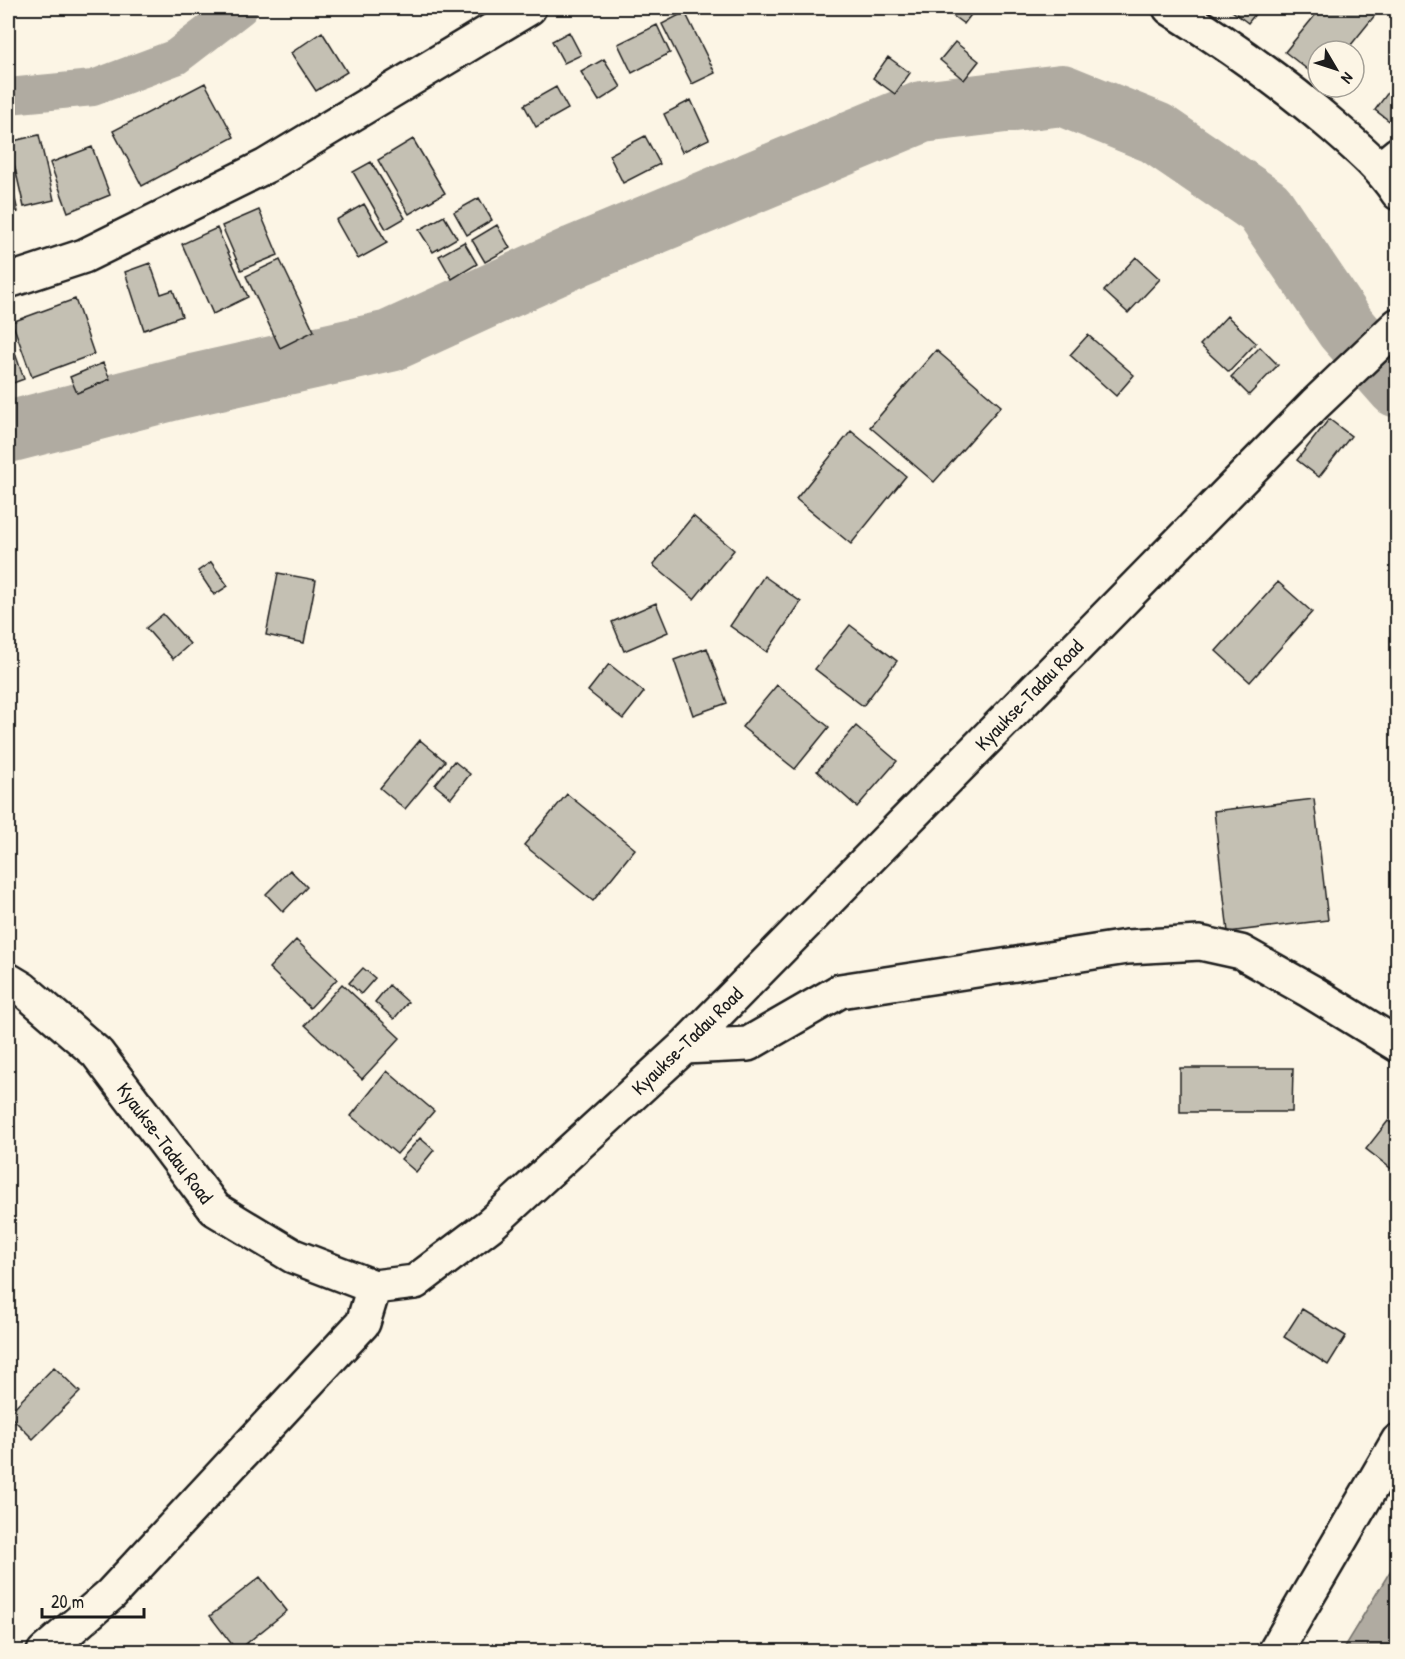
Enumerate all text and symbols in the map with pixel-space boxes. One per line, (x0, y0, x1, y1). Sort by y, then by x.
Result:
north arrow (1306, 39, 1366, 99)
text: N (1336, 68, 1359, 89)
street label: Kyaukse-Tadau Road (969, 633, 1089, 756)
street label: Kyaukse-Tadau Road (625, 980, 748, 1101)
street label: Kyaukse-Tadau Road (111, 1077, 220, 1209)
scale bar (42, 1581, 144, 1619)
text: 20 m (51, 1589, 84, 1614)

